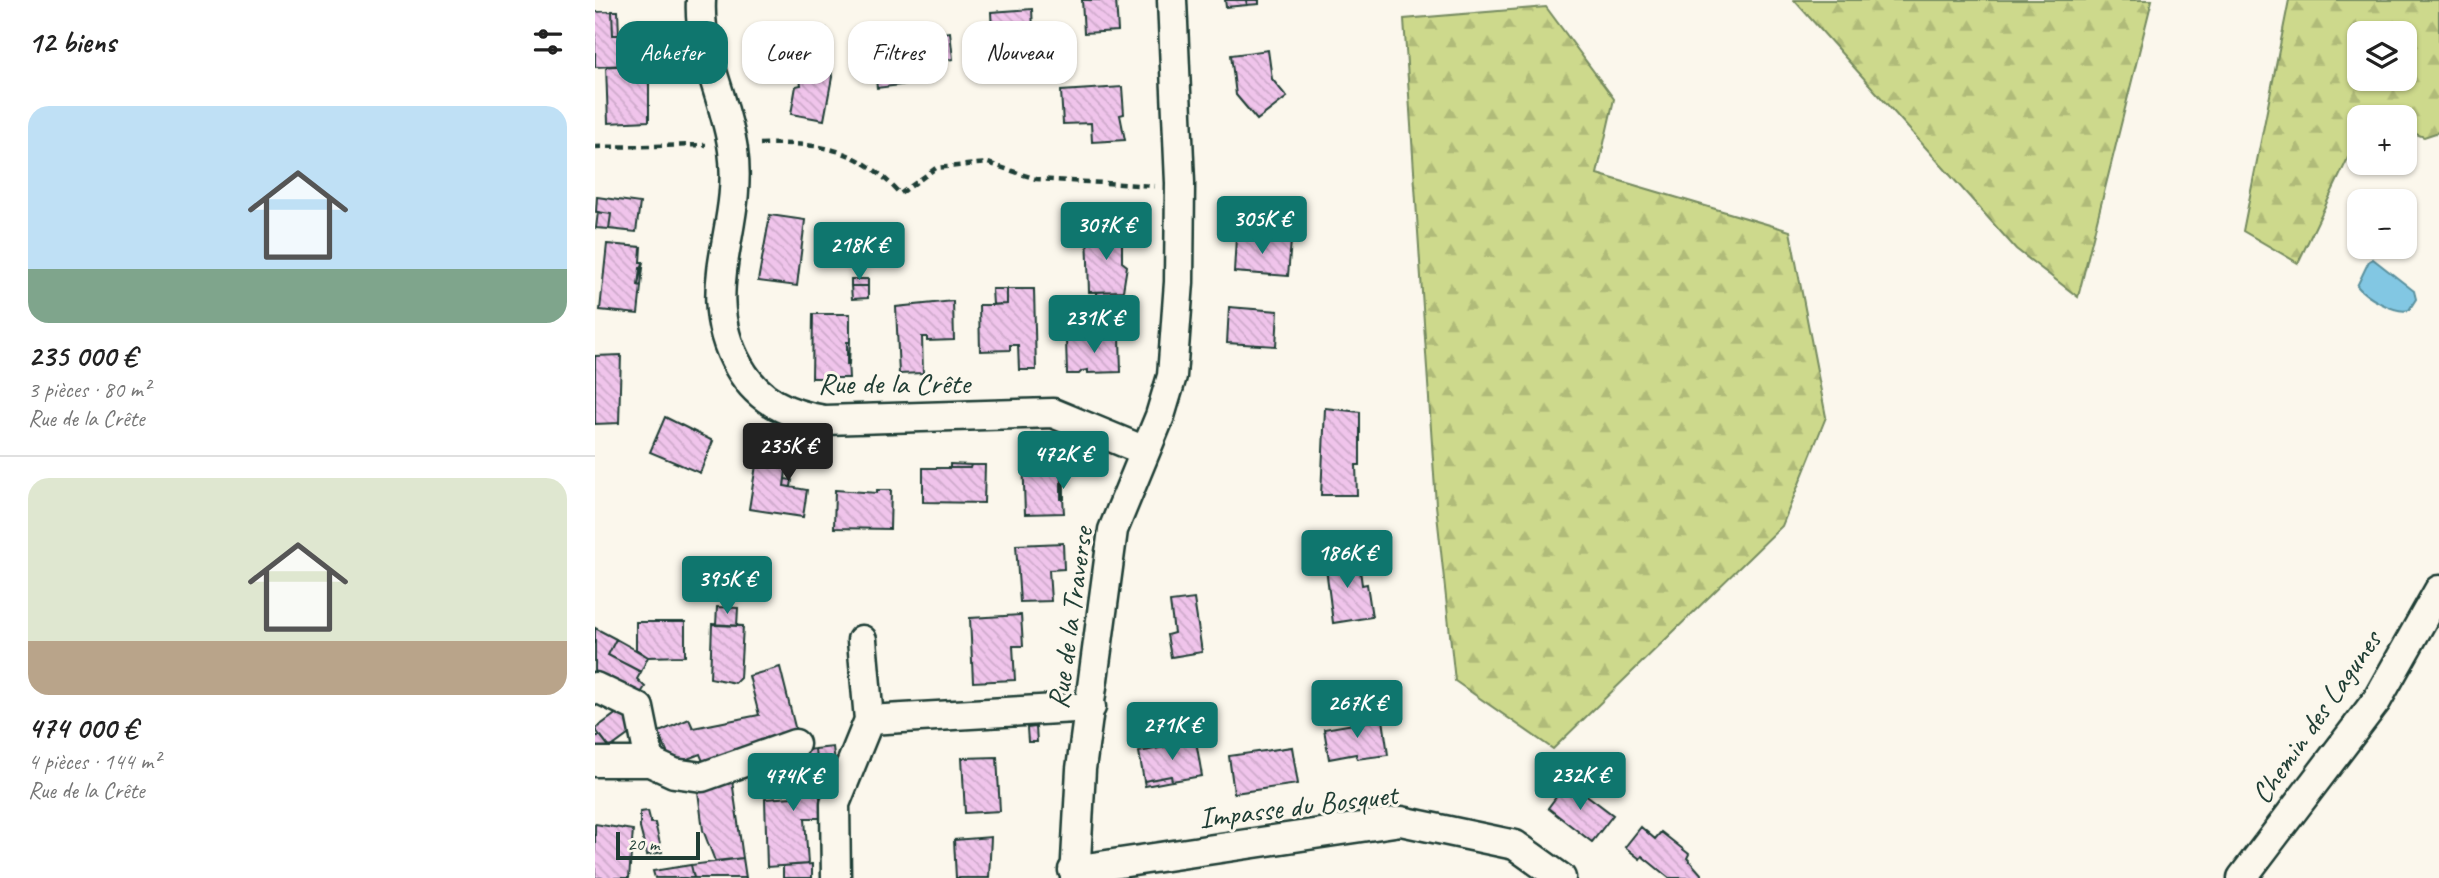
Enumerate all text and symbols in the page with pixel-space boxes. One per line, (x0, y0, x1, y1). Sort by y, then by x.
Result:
chip: Acheter (616, 21, 728, 84)
chip: Louer (742, 21, 834, 84)
chip: Filtres (848, 21, 948, 84)
chip: Nouveau (962, 21, 1077, 84)
map controls (2347, 21, 2417, 259)
button: layers (2347, 21, 2417, 91)
text: 12 biens (28, 23, 116, 61)
icon: filters (529, 23, 567, 61)
button: + (2347, 105, 2417, 175)
icon: home (235, 152, 361, 278)
button: − (2347, 189, 2417, 259)
pin: 305K € (1205, 196, 1319, 256)
pin: 307K € (1049, 202, 1163, 262)
text: 305K € (1233, 204, 1291, 233)
text: 307K € (1077, 210, 1135, 239)
pin: 218K € (802, 222, 916, 282)
text: 218K € (830, 230, 888, 259)
pin: 231K € (1037, 296, 1151, 355)
text: 231K € (1065, 303, 1123, 332)
text: 235 000 € (28, 337, 137, 375)
street label: Rue de la Crête (818, 364, 972, 402)
text: 3 pièces · 80 m² (28, 375, 150, 404)
text: Rue de la Crête (28, 404, 145, 433)
pin: 235K € (731, 424, 845, 483)
text: 235K € (759, 431, 817, 460)
pin: 472K € (1006, 432, 1120, 491)
text: 472K € (1034, 439, 1092, 468)
street label: Rue de la Traverse (1038, 522, 1102, 711)
icon: home (235, 524, 361, 650)
pin: 186K € (1290, 530, 1404, 590)
text: 186K € (1317, 538, 1377, 567)
pin: 395K € (670, 556, 784, 616)
text: 395K € (698, 564, 756, 593)
street label: Chemin des Lagunes (2242, 621, 2391, 811)
pin: 267K € (1300, 680, 1414, 740)
text: 267K € (1327, 688, 1387, 717)
pin: 271K € (1115, 702, 1229, 762)
text: 474 000 € (28, 709, 137, 747)
text: 271K € (1143, 710, 1201, 739)
text: 4 pièces · 144 m² (28, 747, 160, 776)
pin: 232K € (1523, 752, 1637, 812)
pin: 474K € (736, 754, 850, 813)
text: 232K € (1551, 760, 1609, 789)
text: 474K € (764, 761, 822, 790)
street label: Impasse du Bosquet (1197, 775, 1402, 837)
text: Rue de la Crête (28, 776, 145, 805)
scale bar (616, 829, 700, 861)
text: 20 m (627, 832, 659, 856)

